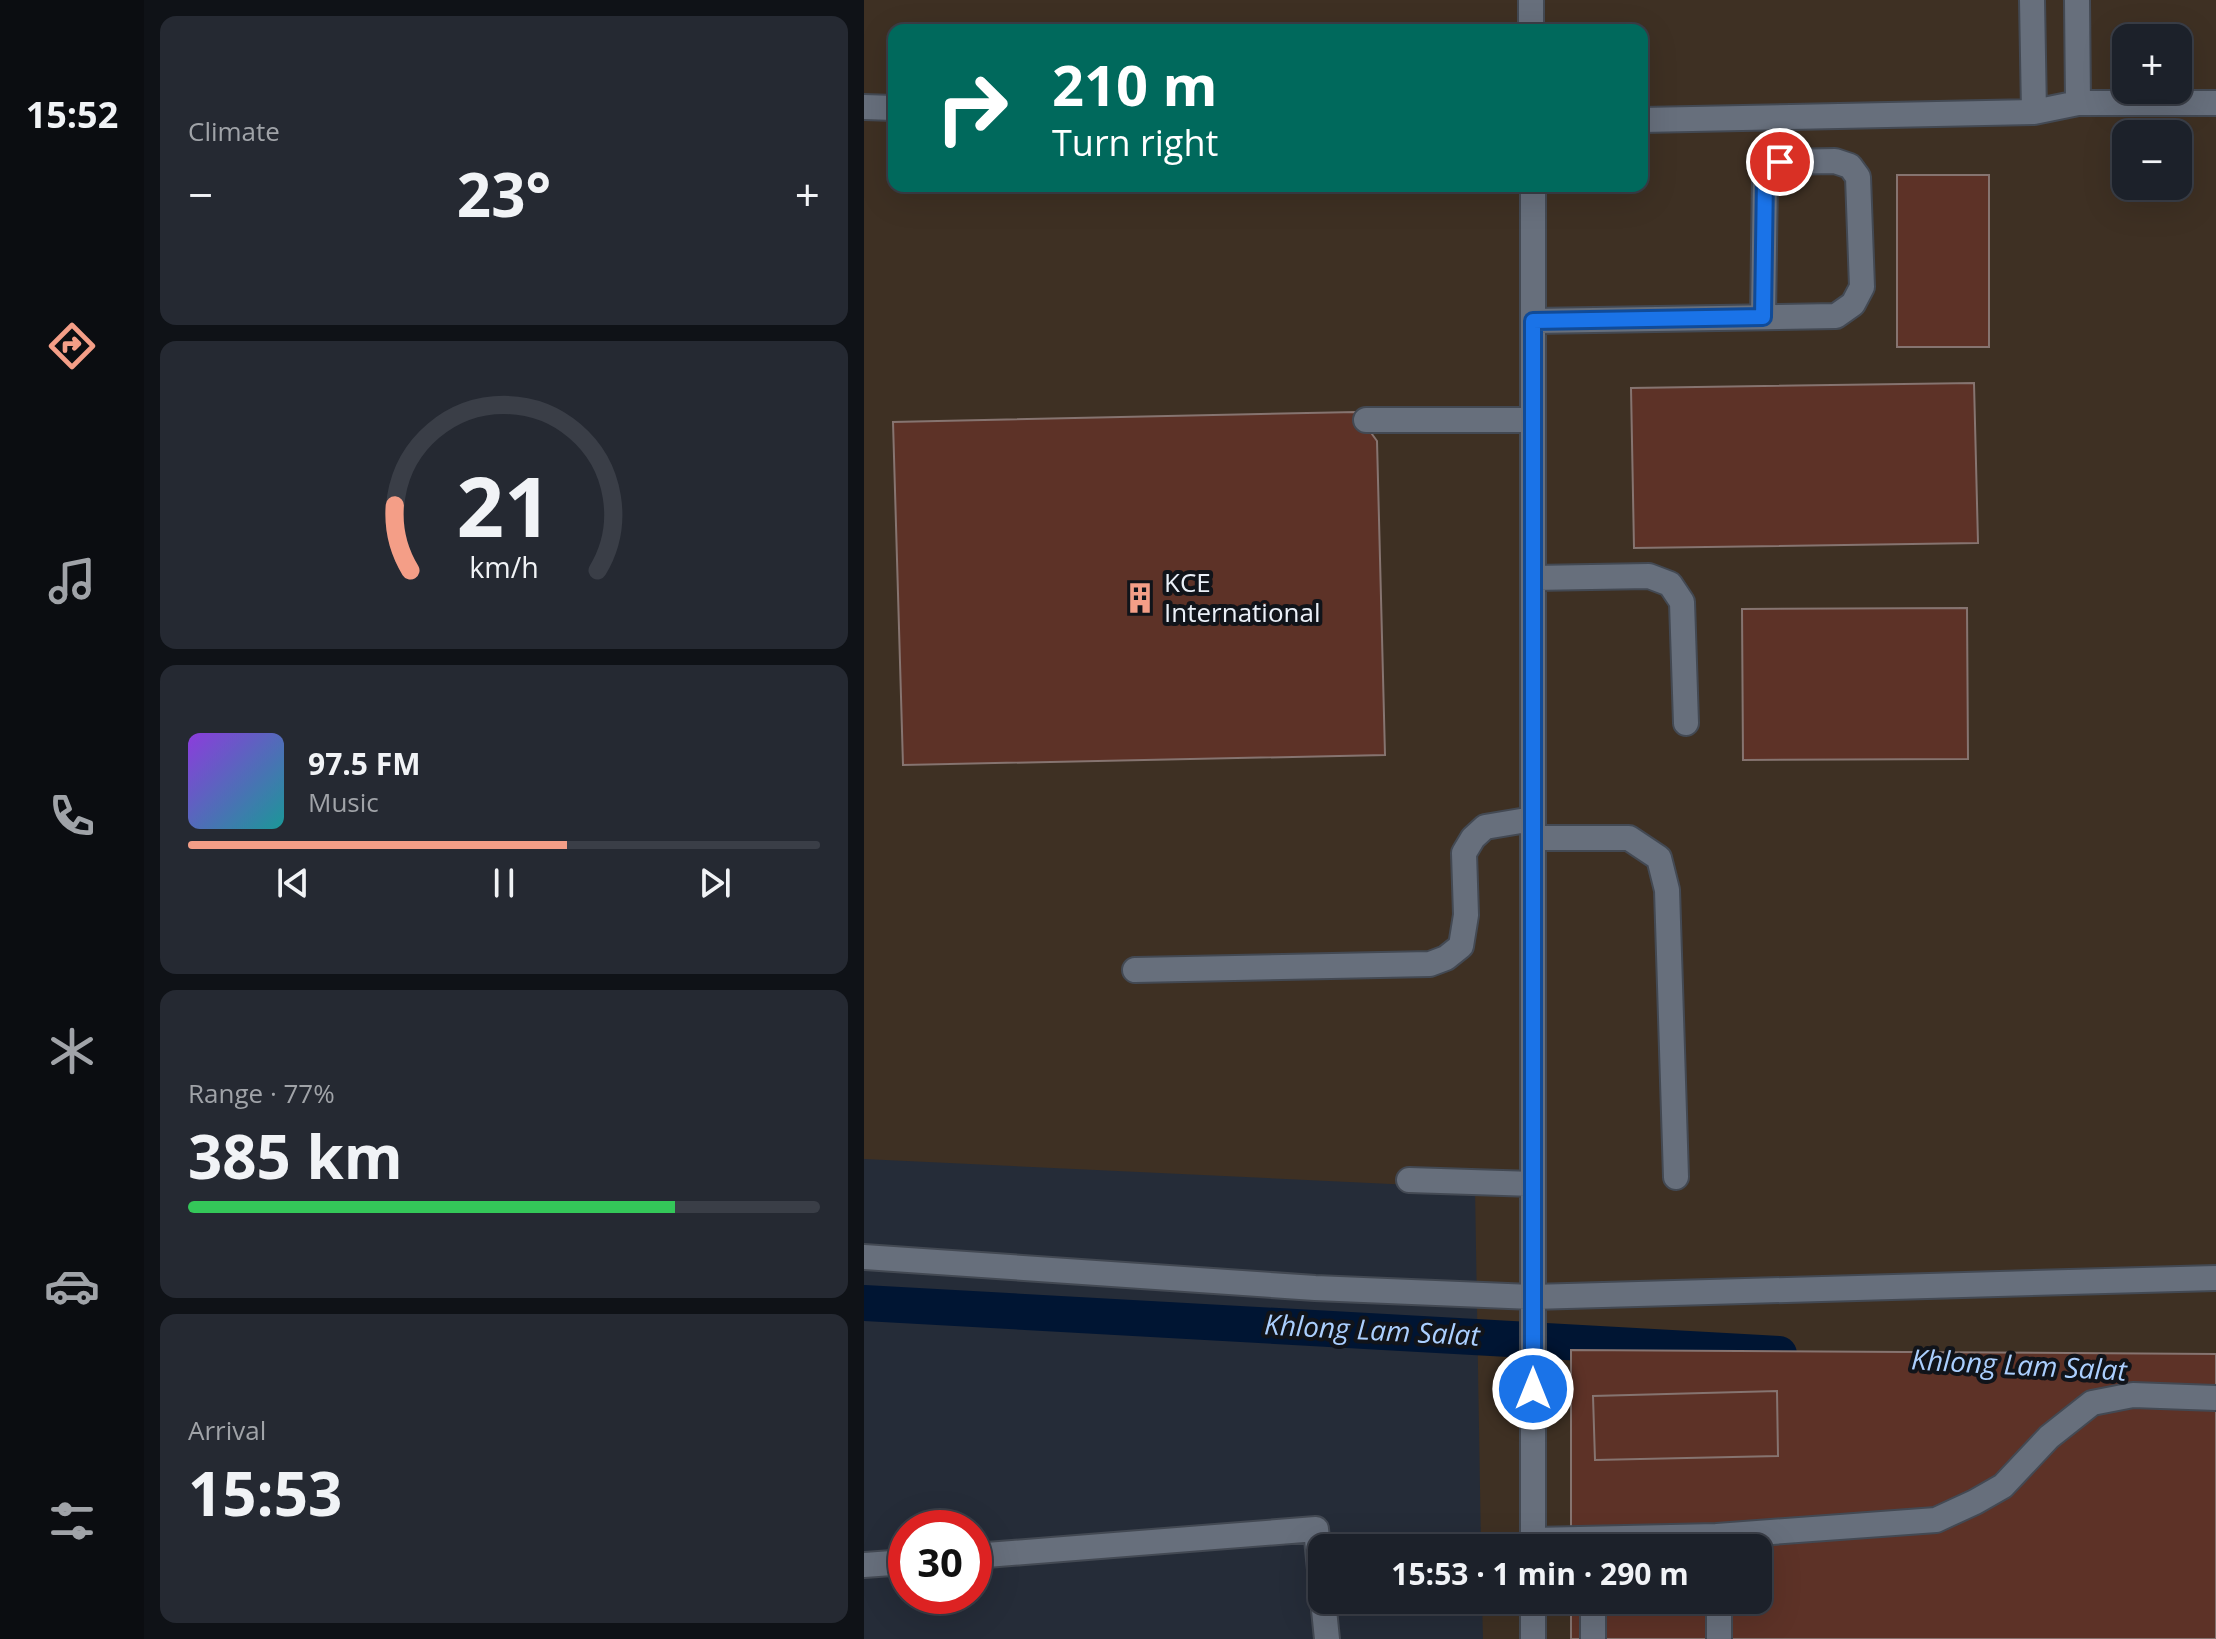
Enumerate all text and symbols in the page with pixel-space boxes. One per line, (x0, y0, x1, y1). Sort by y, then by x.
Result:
map controls (2112, 24, 2192, 200)
button: + (2112, 24, 2192, 104)
text: 210 m (1052, 46, 1218, 122)
icon: right (920, 56, 1024, 160)
text: 15:52 (26, 90, 118, 139)
text: Climate (188, 113, 280, 149)
text: Turn right (1052, 118, 1218, 167)
button: − (2112, 120, 2192, 200)
pin (1746, 128, 1814, 196)
icon: arrive (1758, 140, 1802, 184)
text: 23° (457, 153, 551, 235)
text: − (188, 164, 213, 224)
text: + (795, 164, 820, 224)
icon: directions (44, 318, 100, 374)
text: 21 (456, 447, 552, 560)
text: km/h (469, 547, 539, 586)
icon: music (44, 553, 100, 609)
place label: KCE International (1164, 564, 1321, 630)
building icon: KCE International (1123, 581, 1157, 615)
text: 97.5 FM (308, 743, 421, 784)
text: Music (308, 784, 379, 820)
icon: phone (44, 788, 100, 844)
icon: previous (271, 861, 315, 905)
icon: pause (482, 861, 526, 905)
icon: next (693, 861, 737, 905)
icon: climate (44, 1023, 100, 1079)
text: Range · 77% (188, 1075, 335, 1111)
text: 385 km (188, 1115, 403, 1197)
icon: car (44, 1258, 100, 1314)
water label: Khlong Lam Salat (1263, 1304, 1482, 1354)
water label: Khlong Lam Salat (1910, 1339, 2129, 1389)
position arrow (1491, 1347, 1575, 1431)
text: Arrival (188, 1412, 266, 1448)
text: 15:53 (188, 1452, 342, 1534)
icon: filters (44, 1493, 100, 1549)
speed limit sign: 30 (888, 1510, 992, 1614)
text: 15:53 · 1 min · 290 m (1391, 1553, 1689, 1594)

